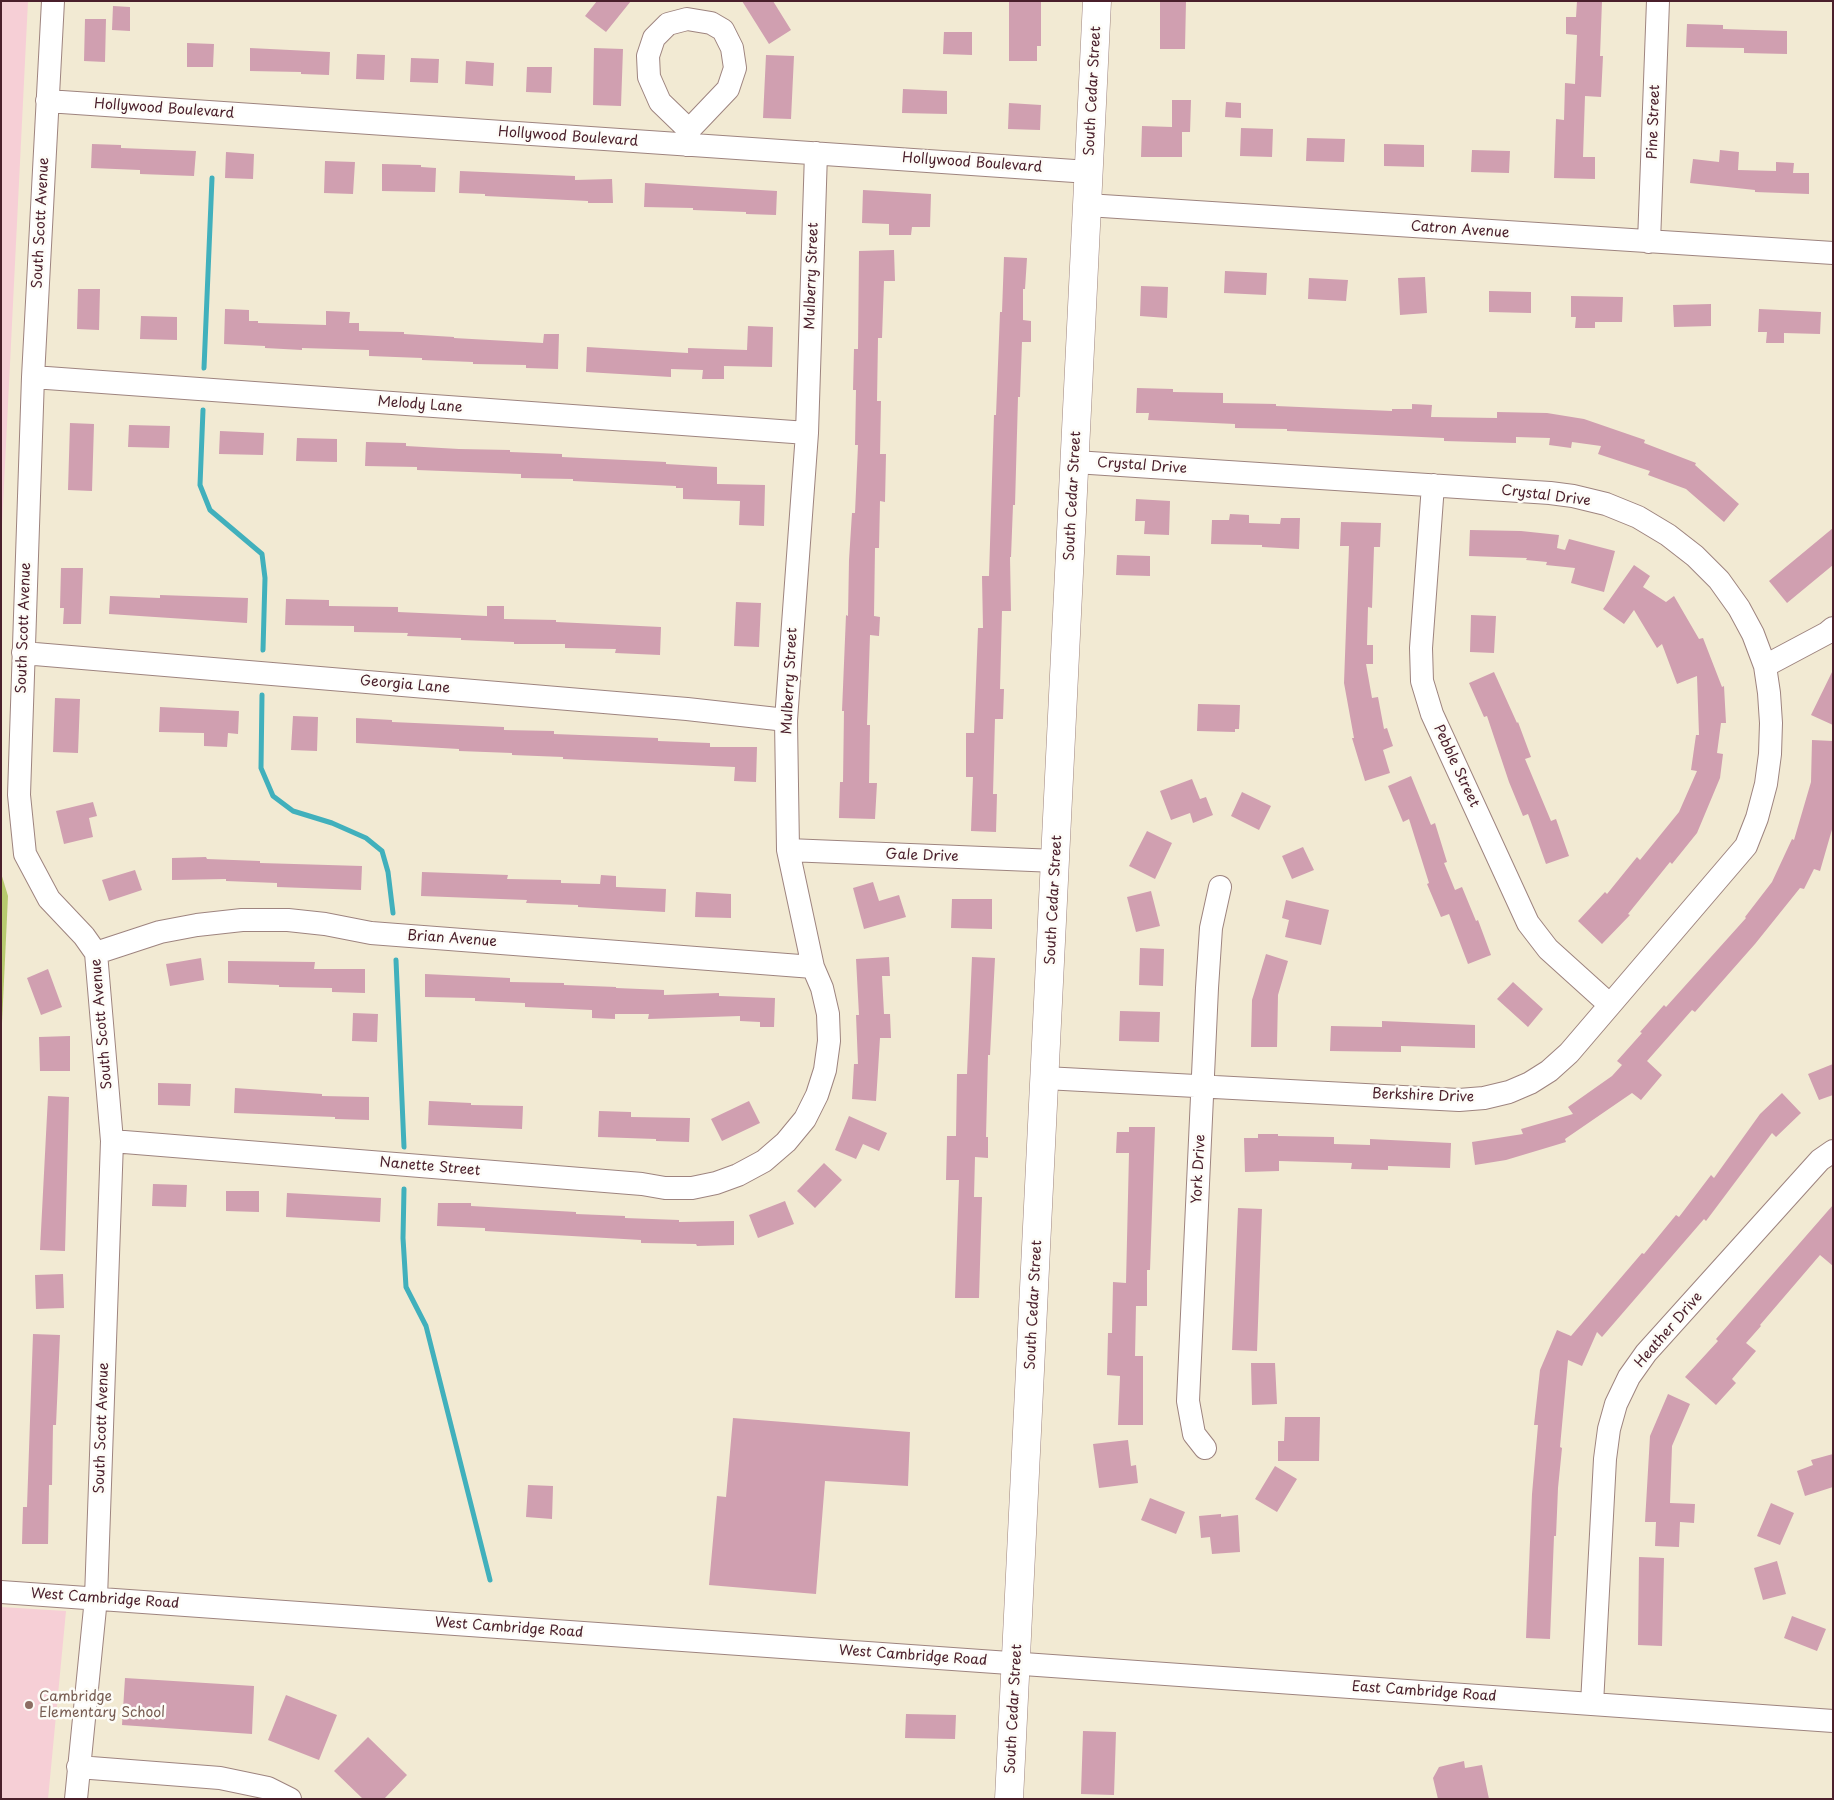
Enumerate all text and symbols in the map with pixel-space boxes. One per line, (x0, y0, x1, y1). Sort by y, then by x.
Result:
street label: South Cedar Street (1081, 26, 1105, 156)
street label: Pine Street (1644, 84, 1664, 160)
street label: Hollywood Boulevard (93, 96, 235, 122)
street label: Hollywood Boulevard (497, 124, 639, 150)
street label: Hollywood Boulevard (901, 150, 1043, 176)
street label: South Scott Avenue (29, 157, 53, 289)
street label: Catron Avenue (1410, 218, 1510, 242)
street label: Mulberry Street (802, 222, 822, 330)
street label: Melody Lane (377, 394, 463, 416)
street label: South Cedar Street (1061, 431, 1085, 561)
street label: Crystal Drive (1097, 454, 1187, 478)
street label: Crystal Drive (1500, 482, 1592, 510)
street label: South Scott Avenue (13, 562, 35, 694)
street label: Mulberry Street (779, 627, 801, 735)
street label: Georgia Lane (359, 673, 451, 697)
street label: Pebble Street (1430, 722, 1482, 810)
street label: South Cedar Street (1042, 835, 1066, 965)
street label: Gale Drive (885, 846, 959, 866)
street label: Brian Avenue (407, 927, 497, 951)
street label: South Scott Avenue (88, 958, 116, 1090)
street label: Berkshire Drive (1372, 1086, 1474, 1106)
street label: York Drive (1189, 1134, 1209, 1204)
street label: Nanette Street (379, 1154, 481, 1180)
street label: South Cedar Street (1022, 1240, 1046, 1370)
street label: Heather Drive (1632, 1289, 1706, 1371)
street label: South Scott Avenue (91, 1362, 113, 1494)
street label: West Cambridge Road (30, 1585, 180, 1613)
street label: West Cambridge Road (434, 1614, 584, 1642)
street label: West Cambridge Road (838, 1642, 988, 1670)
street label: South Cedar Street (1002, 1644, 1026, 1774)
street label: East Cambridge Road (1351, 1679, 1497, 1705)
place label: Cambridge Elementary School (39, 1689, 165, 1721)
marker: Cambridge Elementary School (23, 1699, 35, 1711)

